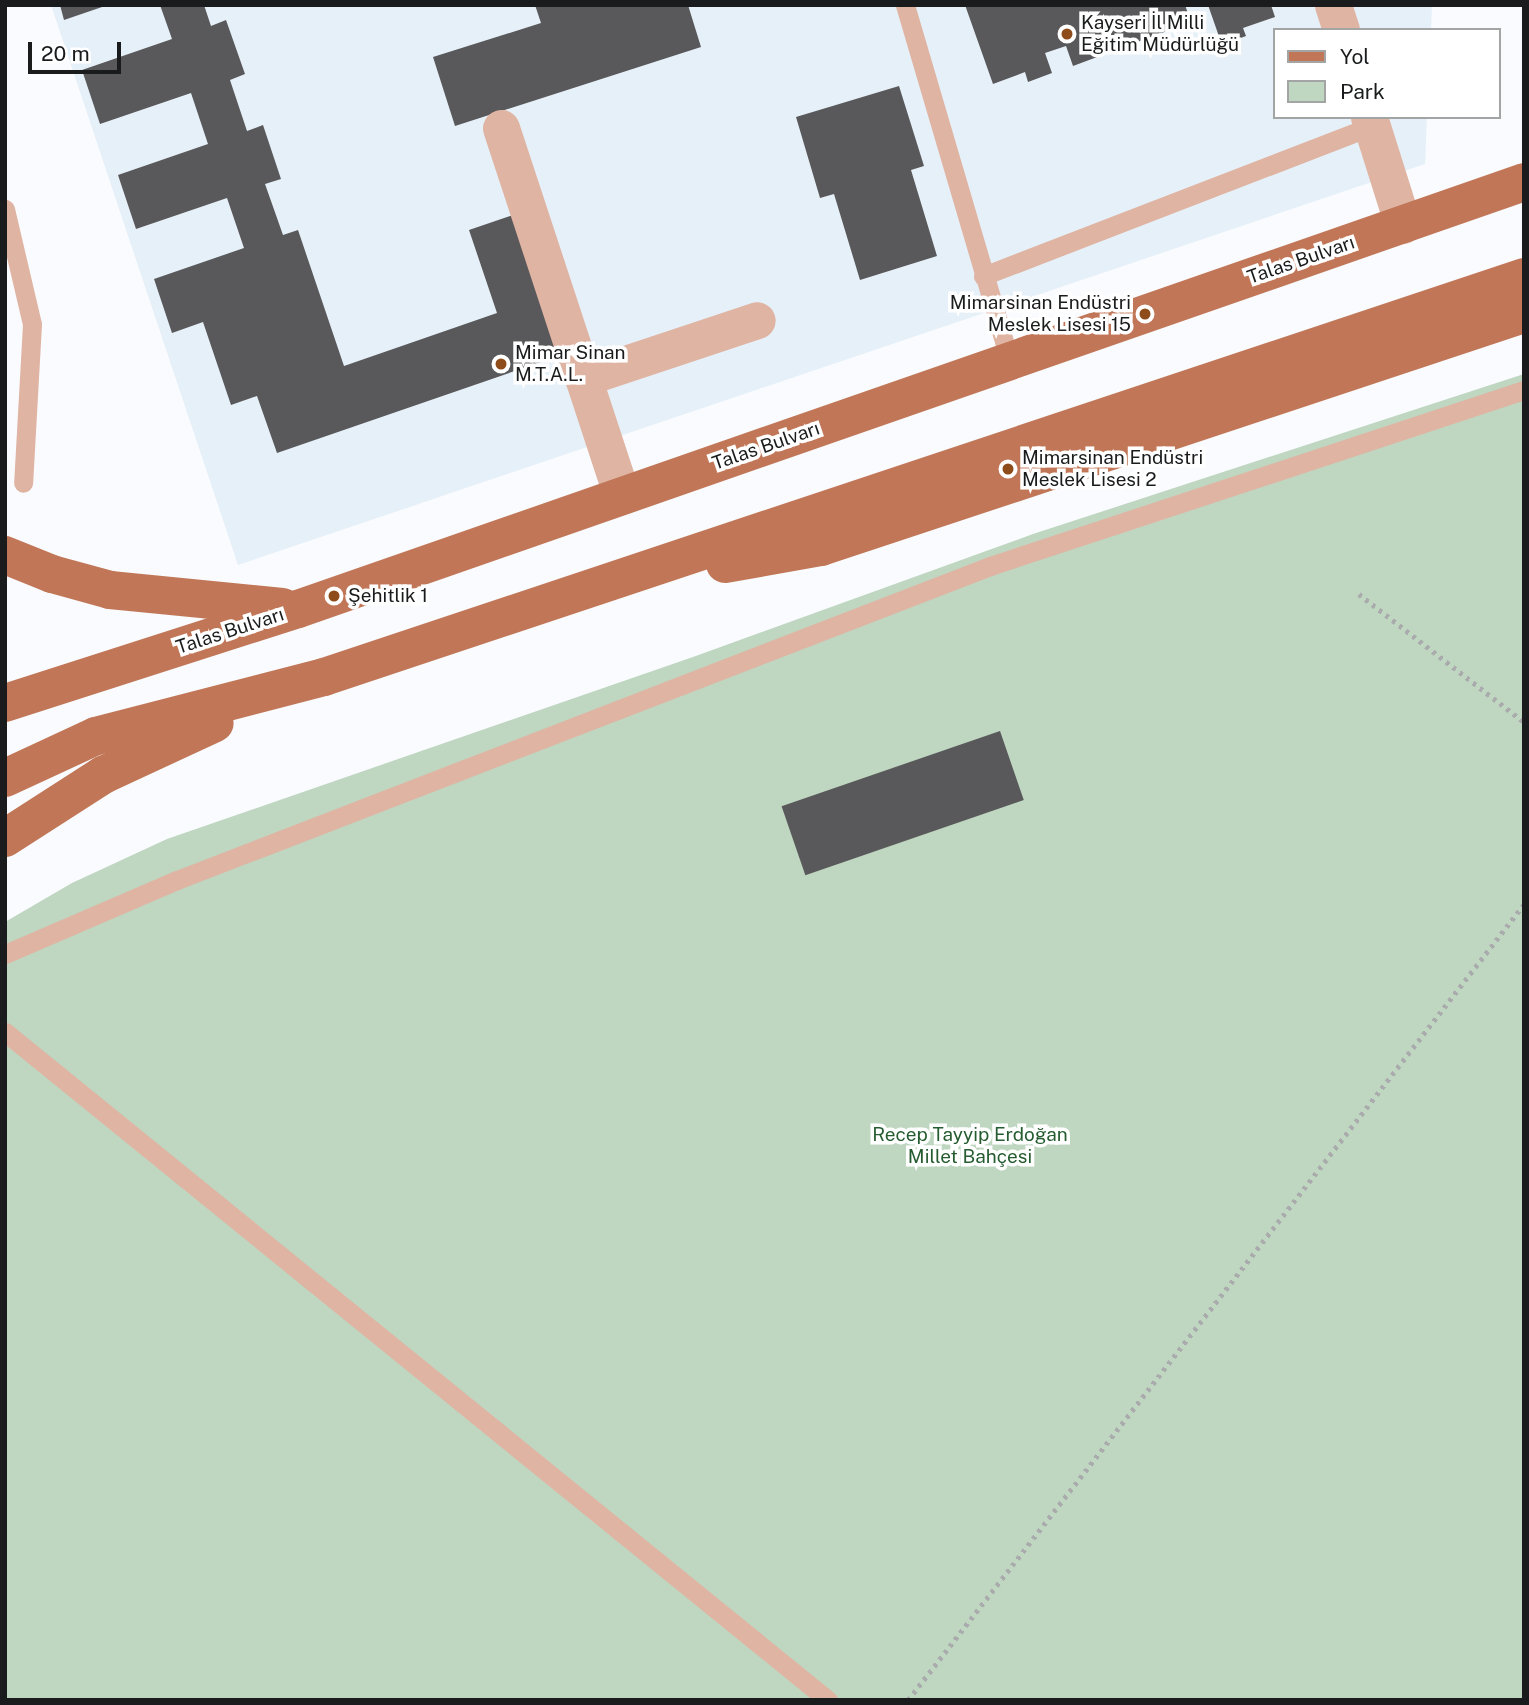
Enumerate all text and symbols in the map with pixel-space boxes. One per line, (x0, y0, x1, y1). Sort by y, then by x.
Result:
place label: Kayseri İl Milli Eğitim Müdürlüğü (1081, 12, 1239, 56)
marker: Kayseri İl Milli Eğitim Müdürlüğü (1059, 26, 1075, 42)
scale bar (32, 28, 124, 72)
legend (1274, 28, 1501, 119)
text: 20 m (41, 41, 90, 66)
text: Yol (1340, 44, 1370, 69)
text: Park (1340, 79, 1385, 104)
street label: Talas Bulvarı (1244, 231, 1358, 289)
place label: Mimarsinan Endüstri Meslek Lisesi 15 (950, 292, 1131, 336)
marker: Mimarsinan Endüstri Meslek Lisesi 15 (1137, 306, 1153, 322)
place label: Mimar Sinan M.T.A.L. (515, 342, 626, 386)
marker: Mimar Sinan M.T.A.L. (493, 356, 509, 372)
street label: Talas Bulvarı (709, 417, 823, 475)
place label: Mimarsinan Endüstri Meslek Lisesi 2 (1022, 447, 1203, 491)
marker: Mimarsinan Endüstri Meslek Lisesi 2 (1000, 461, 1016, 477)
place label: Şehitlik 1 (348, 585, 428, 607)
marker: Şehitlik 1 (326, 588, 342, 604)
street label: Talas Bulvarı (173, 603, 287, 659)
park label: Recep Tayyip Erdoğan Millet Bahçesi (872, 1124, 1068, 1168)

